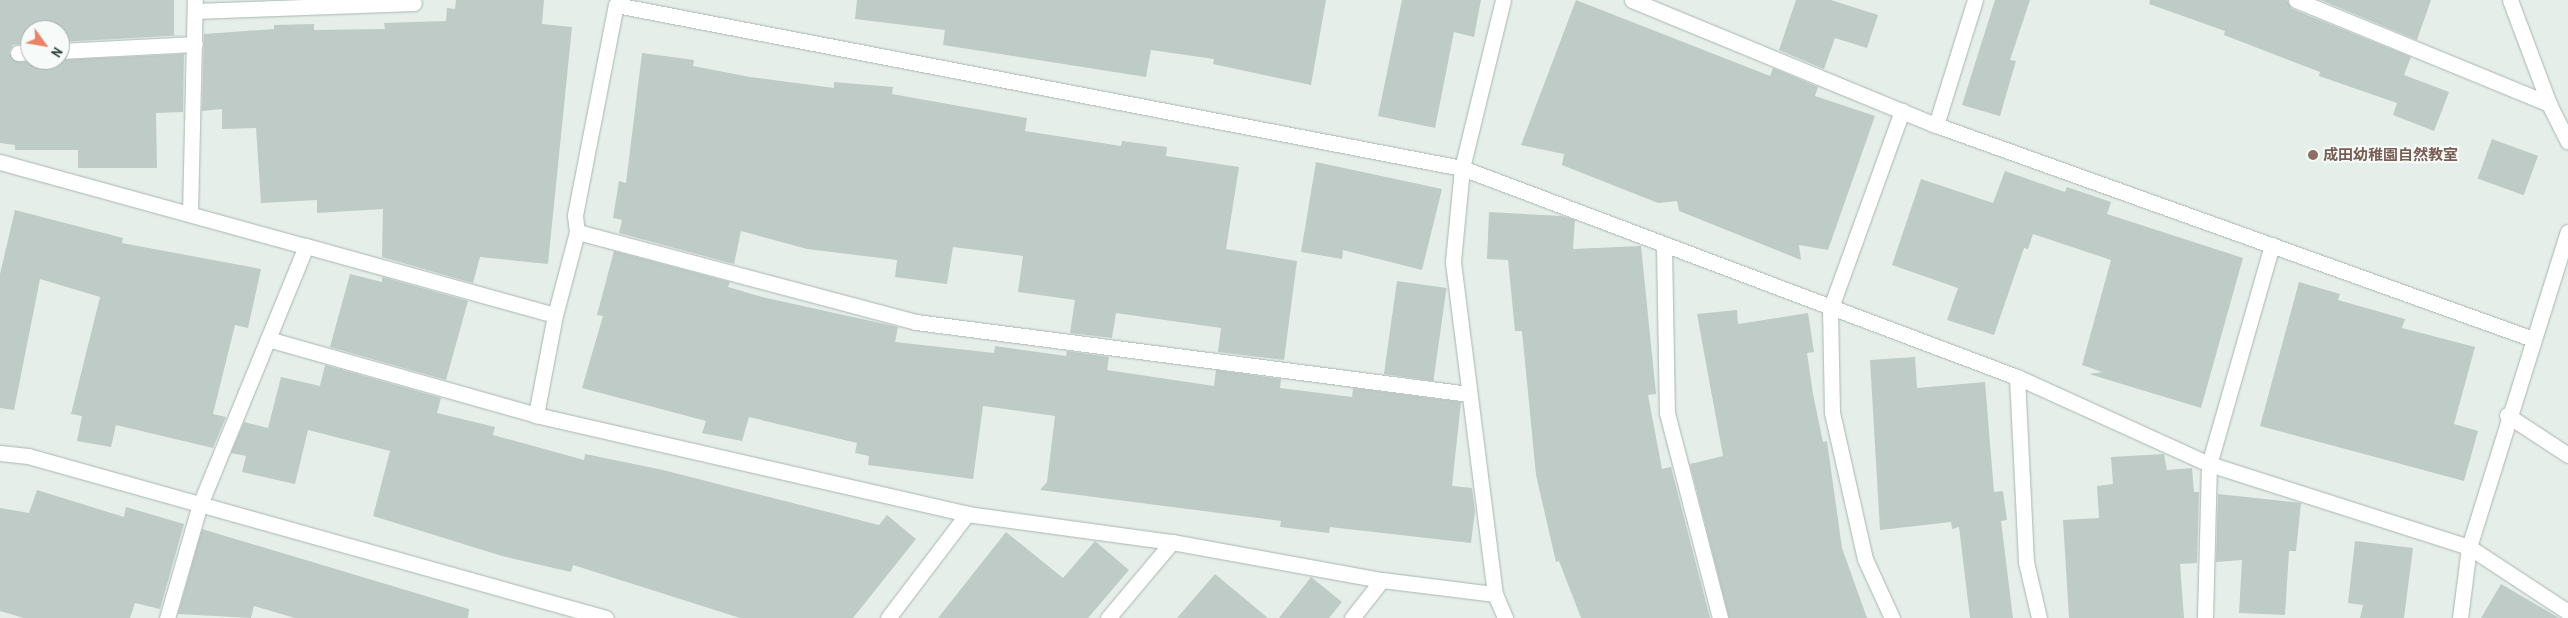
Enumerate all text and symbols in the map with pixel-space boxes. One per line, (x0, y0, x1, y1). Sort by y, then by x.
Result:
north arrow (20, 20, 70, 70)
text: N (47, 44, 67, 61)
place label: 成田幼稚園自然教室 (2323, 146, 2458, 164)
marker: 成田幼稚園自然教室 (2307, 149, 2319, 161)

